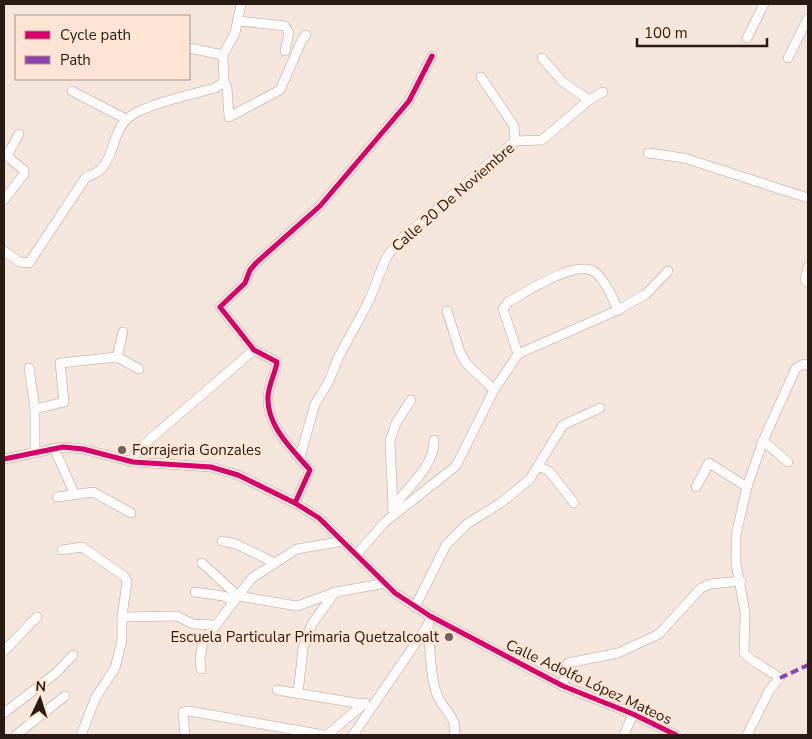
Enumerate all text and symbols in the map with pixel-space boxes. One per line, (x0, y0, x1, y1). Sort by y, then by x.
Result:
legend (15, 15, 190, 80)
scale bar (637, 15, 767, 47)
text: 100 m (644, 23, 688, 43)
text: Cycle path (60, 25, 131, 45)
text: Path (60, 50, 91, 70)
street label: Calle 20 De Noviembre (387, 138, 519, 256)
place label: Forrajeria Gonzales (132, 440, 261, 460)
marker: Forrajeria Gonzales (116, 444, 128, 456)
place label: Escuela Particular Primaria Quetzalcoalt (170, 627, 440, 647)
marker: Escuela Particular Primaria Quetzalcoalt (443, 631, 455, 643)
street label: Calle Adolfo López Mateos (503, 635, 675, 729)
north arrow (15, 674, 65, 724)
text: N (35, 677, 47, 696)

